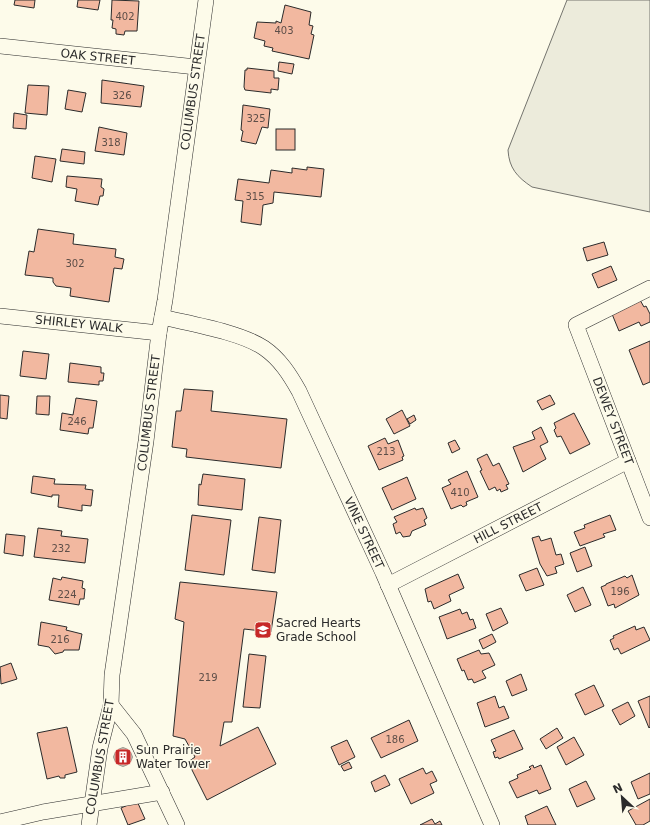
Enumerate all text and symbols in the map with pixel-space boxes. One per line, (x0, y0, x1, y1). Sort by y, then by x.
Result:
house number: 402 (115, 11, 135, 22)
house number: 403 (274, 25, 294, 36)
street label: COLUMBUS STREET (178, 32, 208, 151)
street label: OAK STREET (60, 46, 137, 68)
house number: 326 (112, 90, 132, 101)
house number: 325 (246, 113, 266, 124)
house number: 318 (101, 137, 121, 148)
house number: 315 (245, 191, 265, 202)
house number: 302 (65, 258, 85, 269)
street label: SHIRLEY WALK (35, 312, 125, 336)
street label: COLUMBUS STREET (135, 353, 163, 472)
street label: DEWEY STREET (590, 375, 636, 468)
house number: 246 (67, 416, 87, 427)
house number: 213 (376, 446, 396, 457)
house number: 410 (450, 487, 470, 498)
street label: VINE STREET (341, 495, 387, 572)
street label: HILL STREET (471, 499, 545, 546)
house number: 232 (51, 543, 71, 554)
house number: 196 (610, 586, 630, 597)
house number: 224 (57, 589, 77, 600)
place label: Sacred Hearts Grade School (276, 616, 361, 644)
school or university icon: Sacred Hearts Grade School (253, 620, 273, 640)
house number: 216 (50, 634, 70, 645)
house number: 219 (198, 672, 218, 683)
street label: COLUMBUS STREET (83, 697, 117, 816)
house number: 186 (385, 734, 405, 745)
place label: Sun Prairie Water Tower (136, 743, 210, 771)
building icon: Sun Prairie Water Tower (113, 747, 133, 767)
north arrow (602, 777, 642, 817)
text: N (611, 781, 625, 796)

